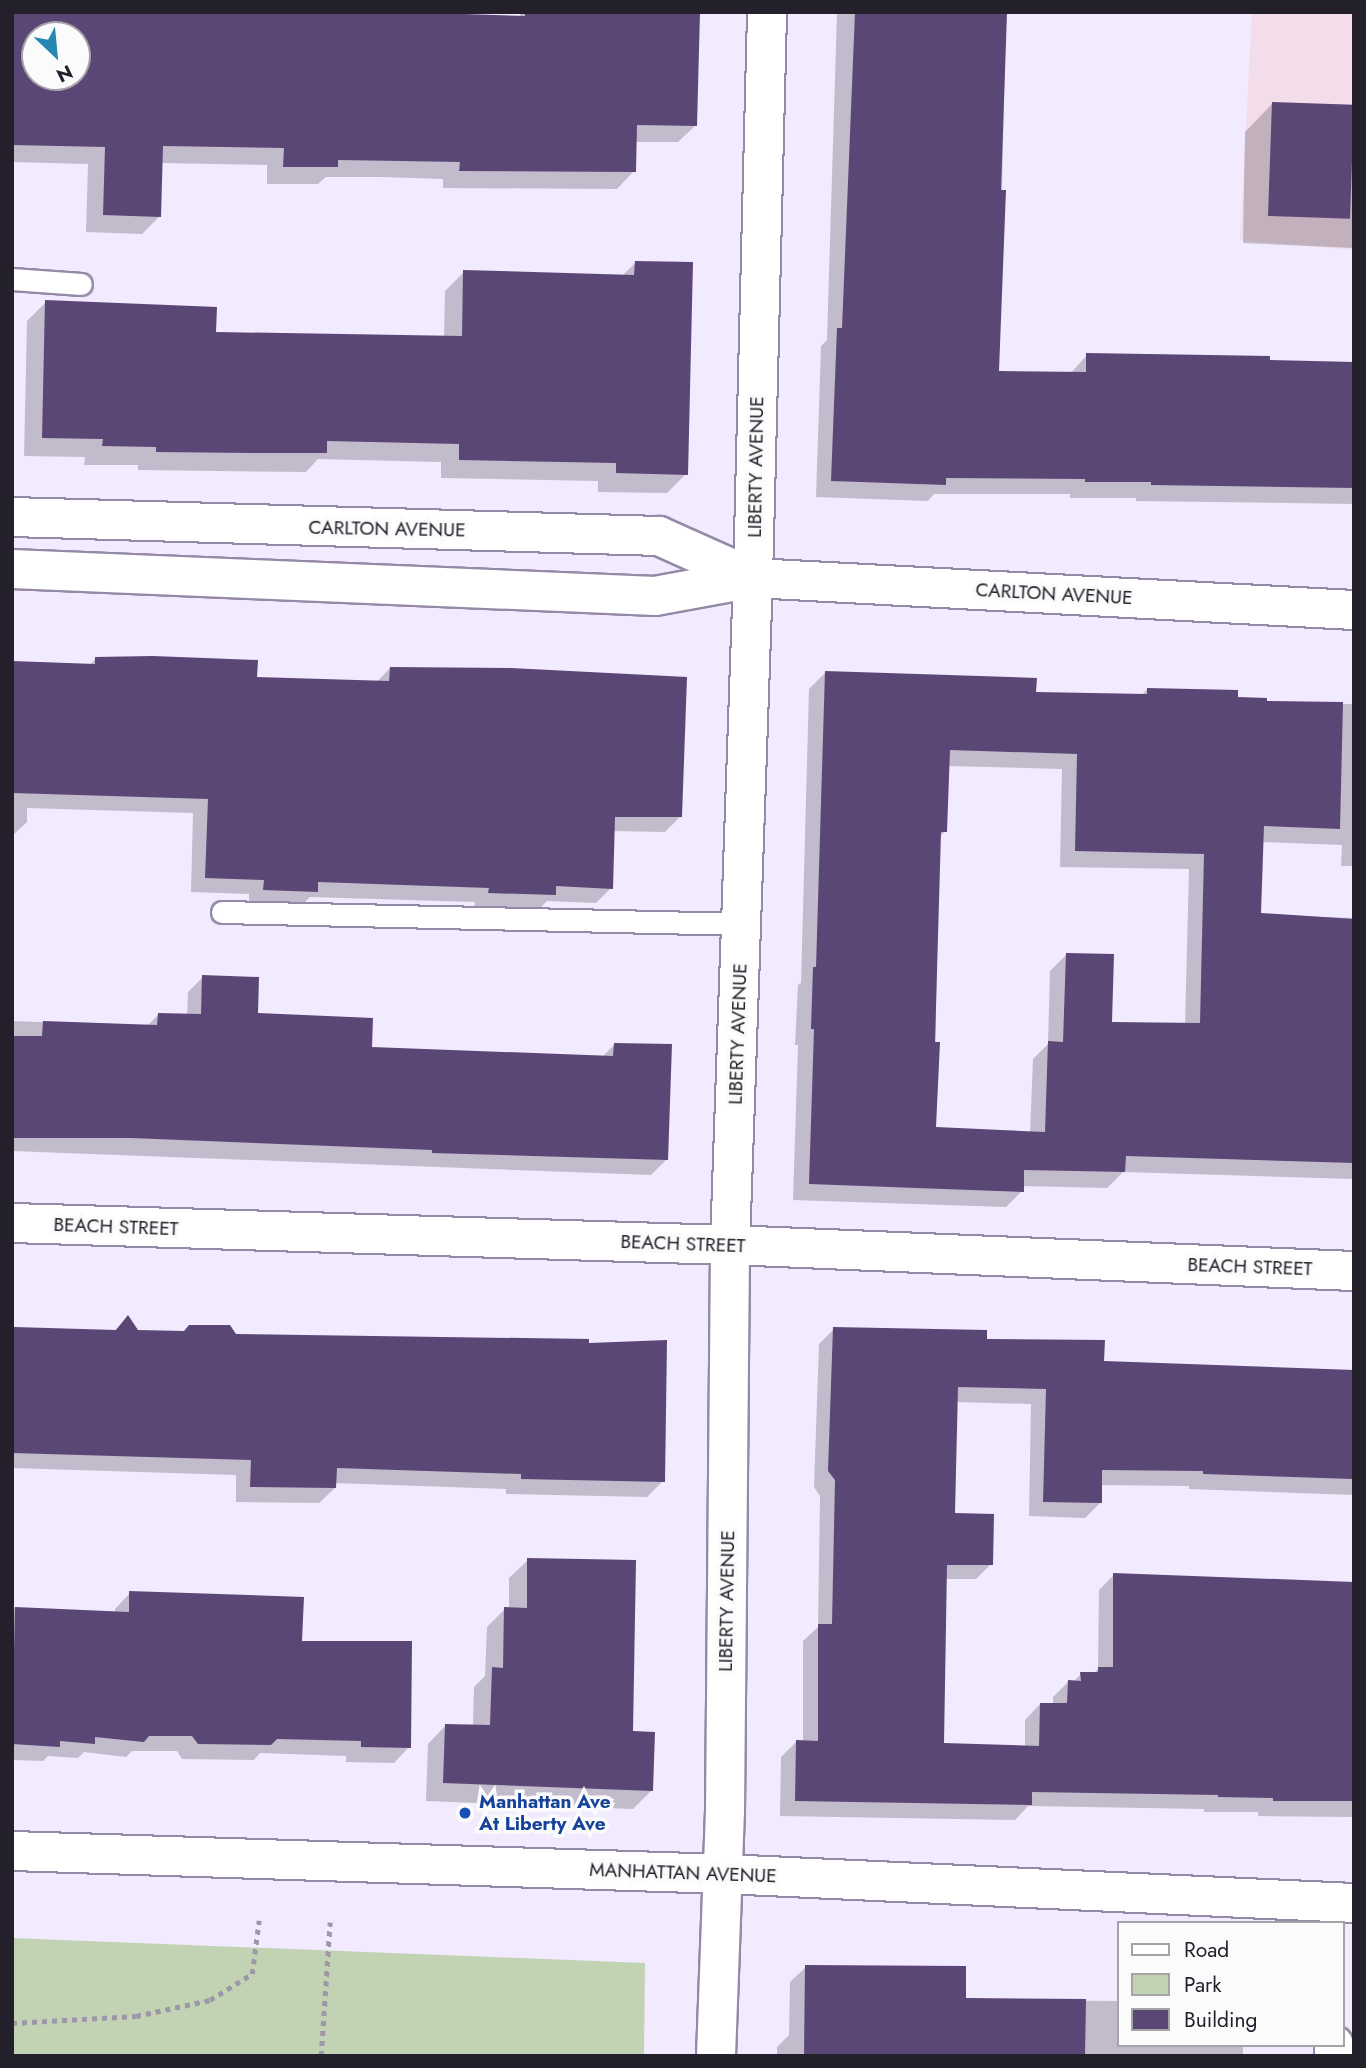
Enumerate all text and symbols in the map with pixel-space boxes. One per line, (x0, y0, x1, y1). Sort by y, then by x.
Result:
north arrow (21, 21, 91, 91)
text: N (52, 58, 77, 89)
street label: LIBERTY AVENUE (743, 396, 769, 538)
street label: CARLTON AVENUE (308, 516, 466, 542)
street label: CARLTON AVENUE (975, 579, 1133, 609)
street label: LIBERTY AVENUE (724, 963, 752, 1105)
street label: BEACH STREET (53, 1213, 179, 1241)
street label: BEACH STREET (620, 1230, 746, 1258)
street label: BEACH STREET (1187, 1253, 1313, 1281)
street label: LIBERTY AVENUE (714, 1530, 740, 1672)
place label: Manhattan Ave At Liberty Ave (479, 1791, 611, 1835)
marker: Manhattan Ave At Liberty Ave (457, 1805, 473, 1821)
street label: MANHATTAN AVENUE (589, 1858, 777, 1888)
legend (1118, 1921, 1345, 2047)
text: Road (1184, 1935, 1229, 1965)
text: Park (1184, 1970, 1221, 2000)
text: Building (1184, 2005, 1257, 2035)

